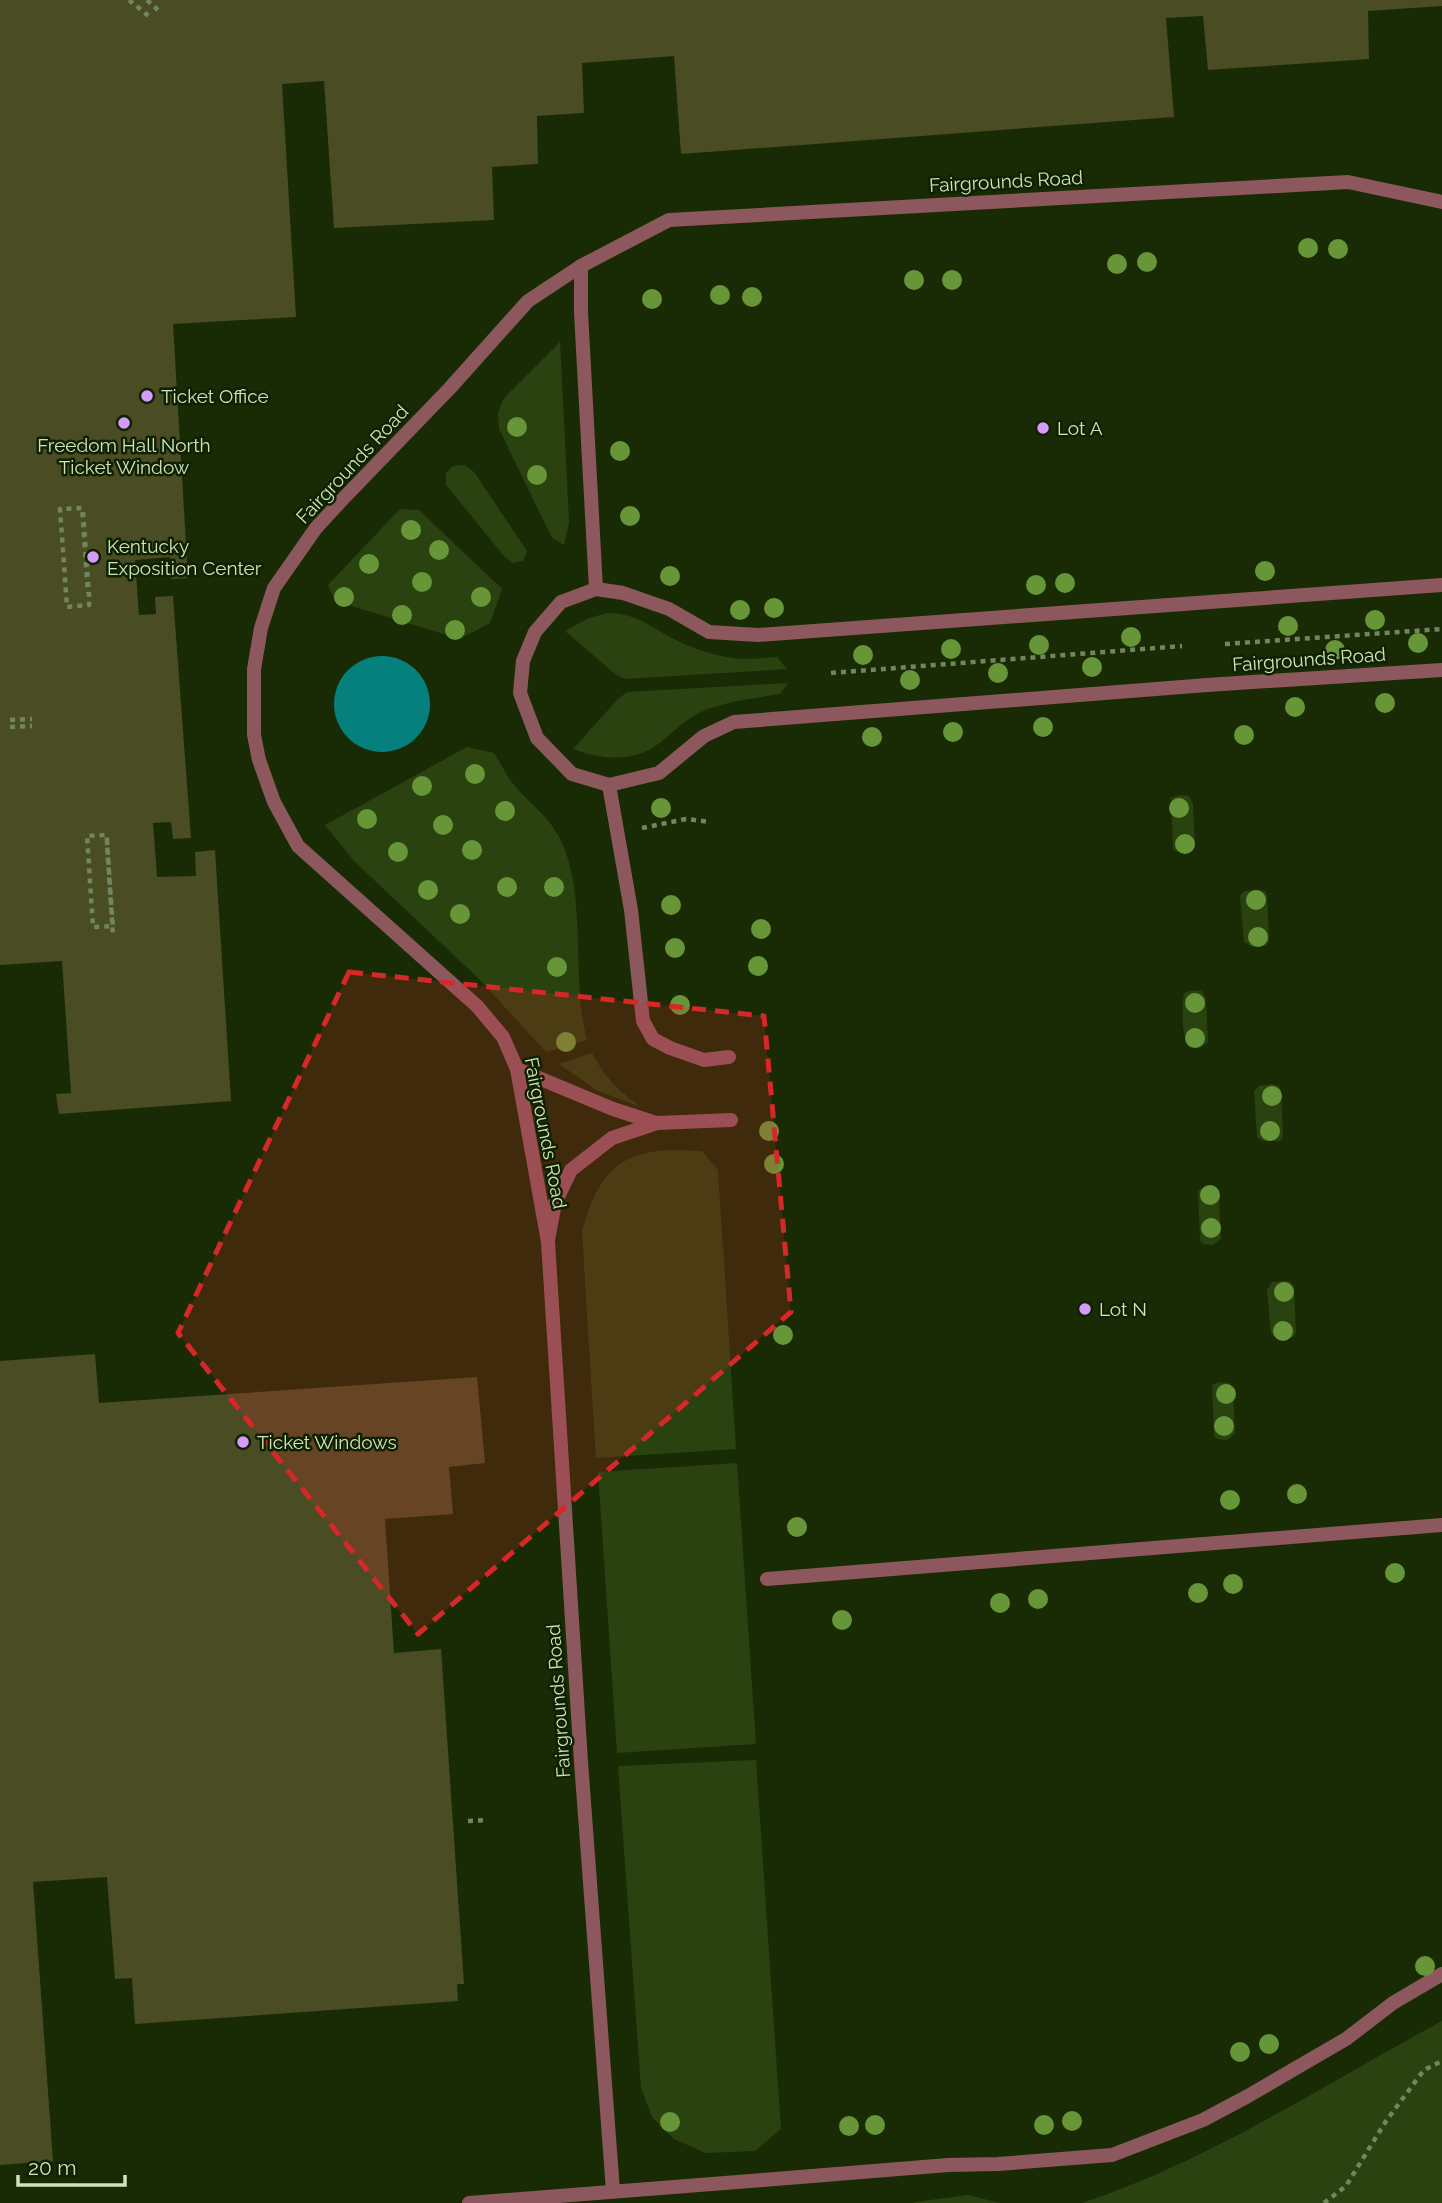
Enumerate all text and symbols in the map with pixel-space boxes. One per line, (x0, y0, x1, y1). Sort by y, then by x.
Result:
street label: Fairgrounds Road (929, 166, 1083, 196)
place label: Ticket Office (161, 385, 269, 407)
marker: Ticket Office (139, 388, 155, 404)
street label: Fairgrounds Road (291, 400, 413, 528)
marker: Freedom Hall North Ticket Window (116, 415, 132, 431)
place label: Lot A (1057, 417, 1103, 439)
marker: Lot A (1035, 420, 1051, 436)
place label: Freedom Hall North Ticket Window (37, 434, 211, 478)
place label: Kentucky Exposition Center (107, 535, 262, 579)
marker: Kentucky Exposition Center (85, 549, 101, 565)
street label: Fairgrounds Road (1231, 643, 1387, 675)
street label: Fairgrounds Road (521, 1055, 571, 1211)
place label: Lot N (1099, 1298, 1147, 1320)
marker: Lot N (1077, 1301, 1093, 1317)
place label: Ticket Windows (257, 1431, 397, 1453)
marker: Ticket Windows (235, 1434, 251, 1450)
street label: Fairgrounds Road (542, 1623, 574, 1779)
scale bar (18, 2144, 124, 2188)
text: 20 m (28, 2155, 76, 2180)

